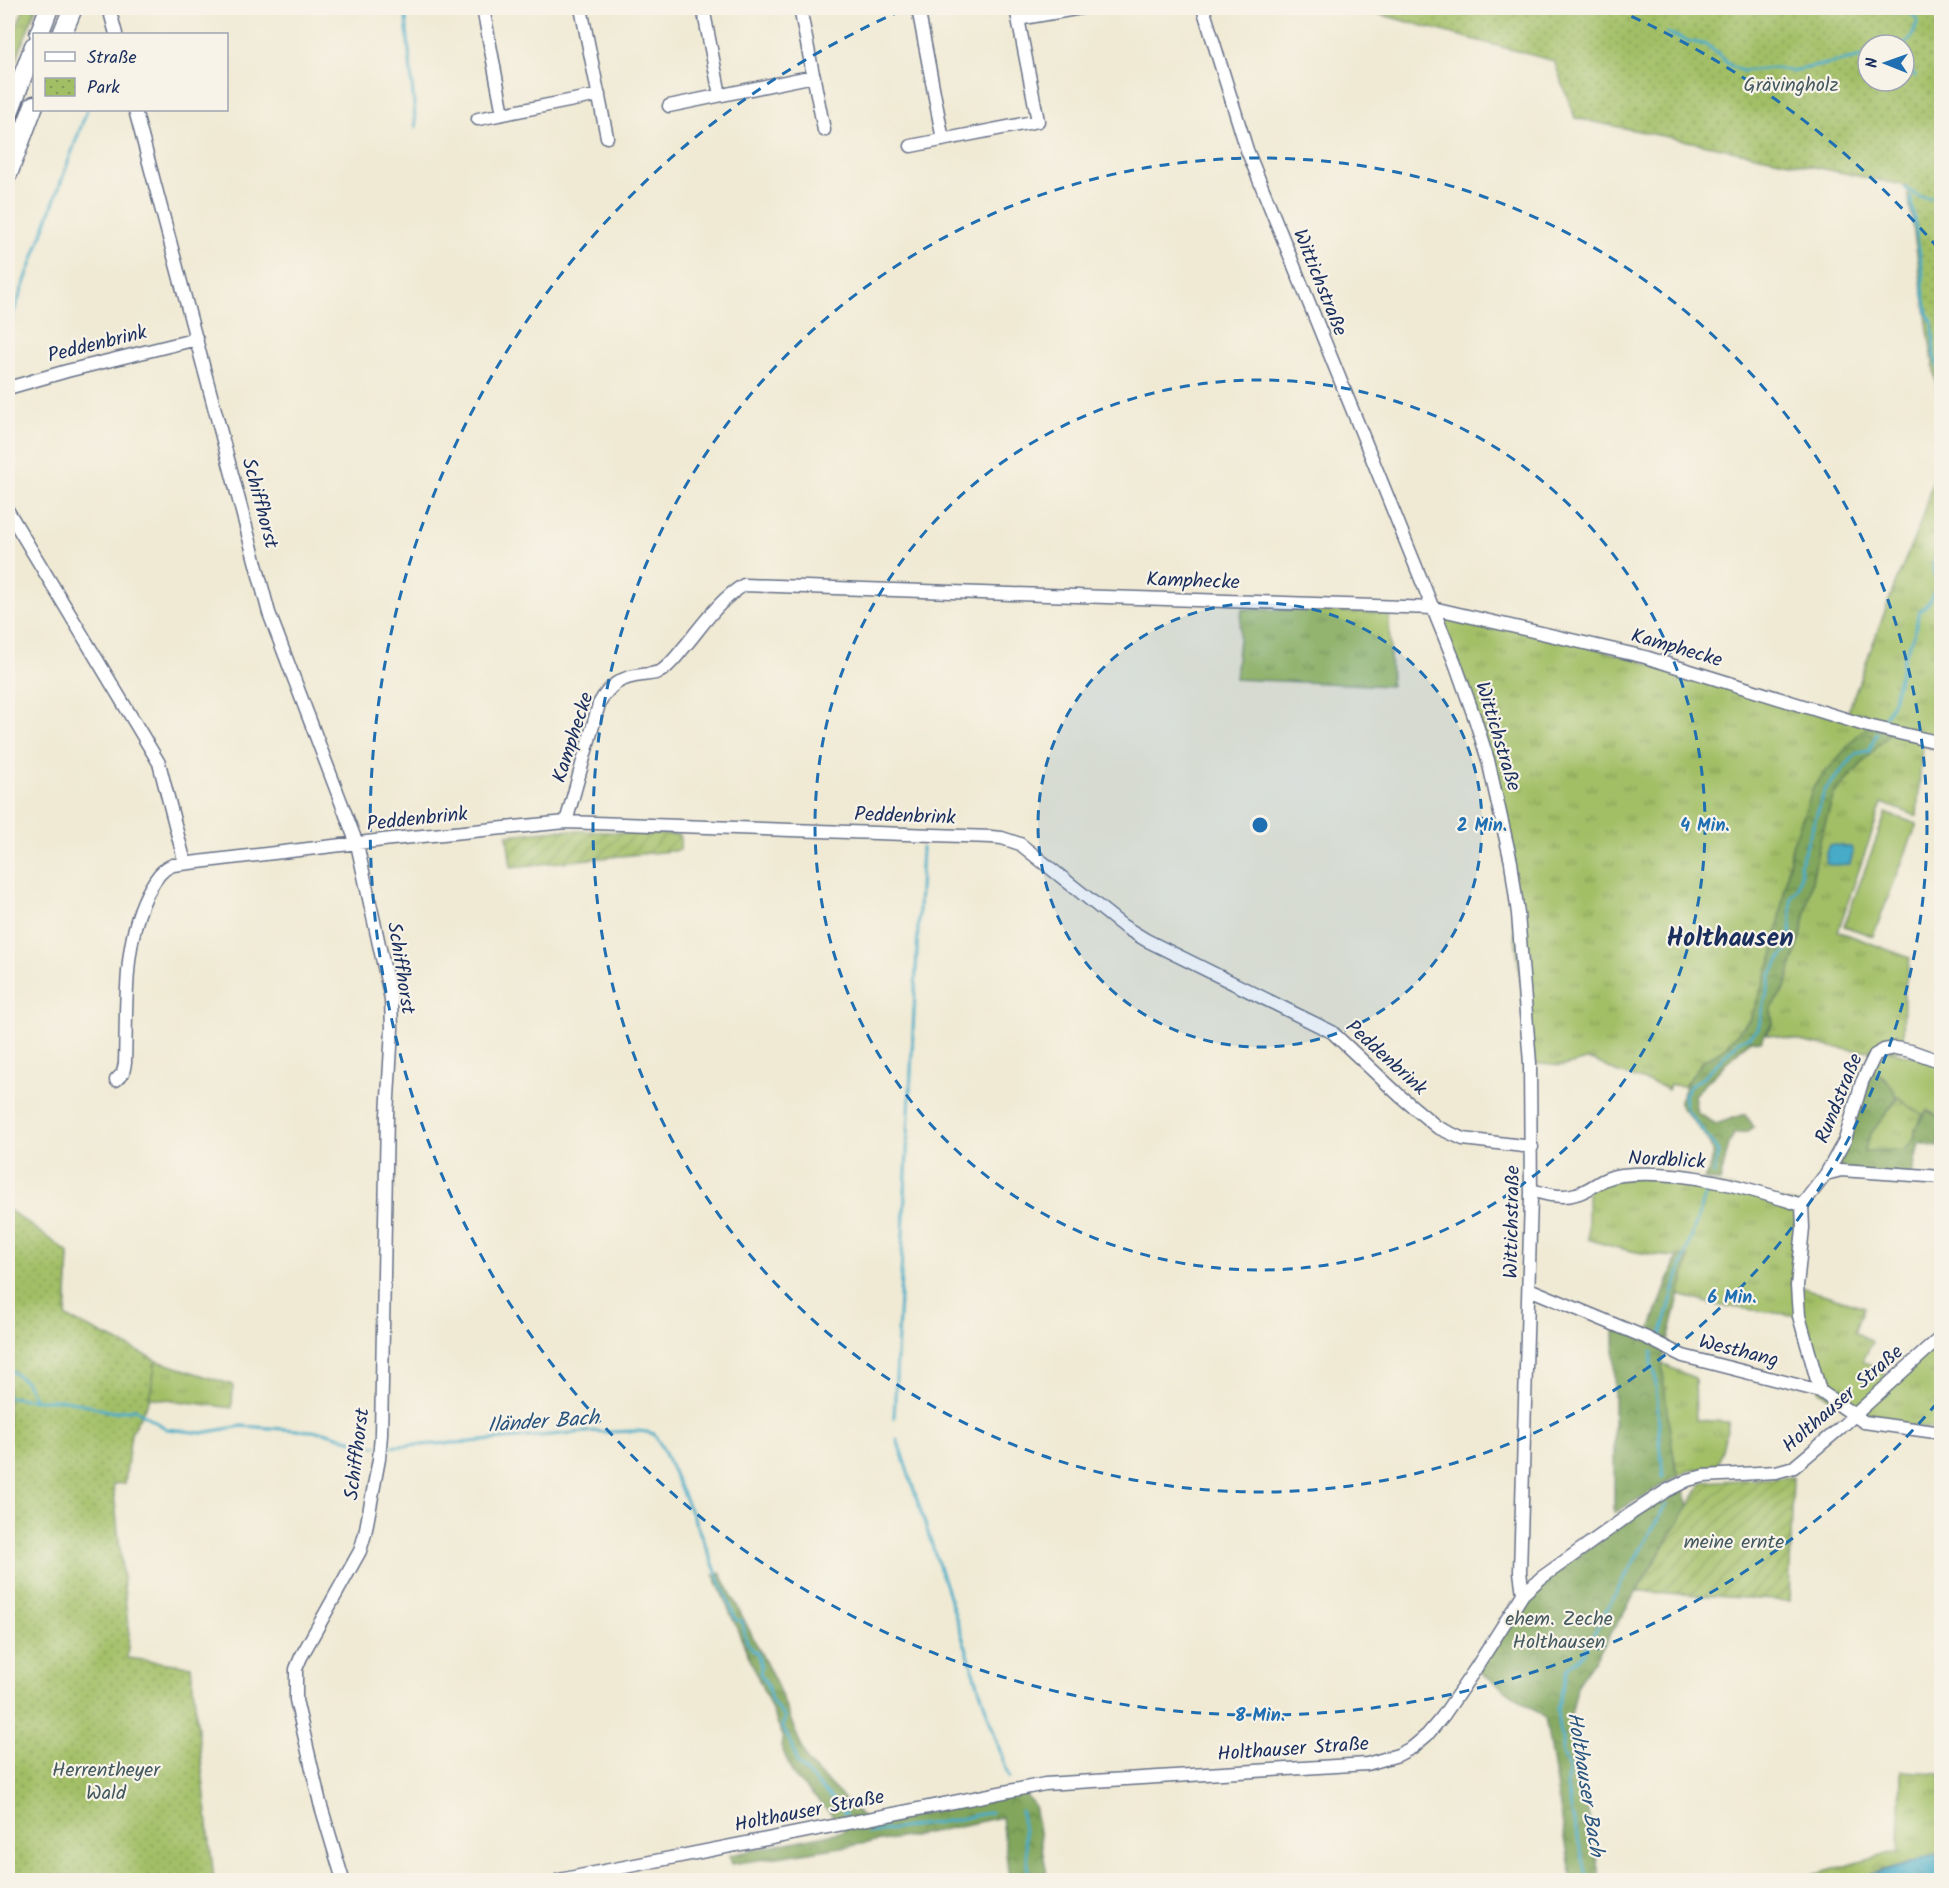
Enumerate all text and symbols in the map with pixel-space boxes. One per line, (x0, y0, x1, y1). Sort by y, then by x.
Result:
legend (33, 33, 228, 111)
north arrow (1856, 33, 1916, 93)
text: Straße (87, 44, 137, 73)
text: N (1860, 57, 1885, 68)
park label: Grävingholz (1743, 70, 1839, 102)
text: Park (87, 74, 120, 103)
street label: Wittichstraße (1283, 224, 1355, 341)
street label: Peddenbrink (44, 317, 151, 373)
street label: Schiffhorst (232, 455, 287, 553)
street label: Kamphecke (1146, 564, 1240, 600)
street label: Kamphecke (1627, 621, 1726, 677)
street label: Wittichstraße (1465, 678, 1529, 795)
street label: Kamphecke (544, 688, 604, 787)
street label: Peddenbrink (365, 799, 470, 841)
street label: Peddenbrink (854, 799, 957, 835)
text: 2 Min. (1457, 812, 1507, 841)
text: 4 Min. (1680, 812, 1730, 841)
centre of rings (1250, 815, 1270, 835)
district label: Holthausen (1666, 918, 1794, 960)
street label: Schiffhorst (377, 920, 423, 1017)
street label: Peddenbrink (1337, 1013, 1435, 1105)
street label: Rundstraße (1807, 1049, 1872, 1149)
street label: Nordblick (1627, 1143, 1707, 1179)
street label: Wittichstraße (1496, 1165, 1530, 1279)
text: 6 Min. (1707, 1284, 1757, 1313)
street label: Westhang (1695, 1327, 1782, 1377)
street label: Holthauser Straße (1775, 1338, 1911, 1461)
water label: Iländer Bach (486, 1402, 602, 1443)
street label: Schiffhorst (336, 1406, 380, 1502)
park label: meine ernte (1684, 1527, 1784, 1559)
park label: ehem. Zeche Holthausen (1505, 1604, 1613, 1659)
text: 8 Min. (1235, 1702, 1285, 1731)
water label: Holthauser Bach (1557, 1710, 1612, 1860)
street label: Holthauser Straße (1216, 1729, 1370, 1771)
park label: Herrentheyer Wald (52, 1755, 161, 1810)
street label: Holthauser Straße (732, 1782, 887, 1842)

